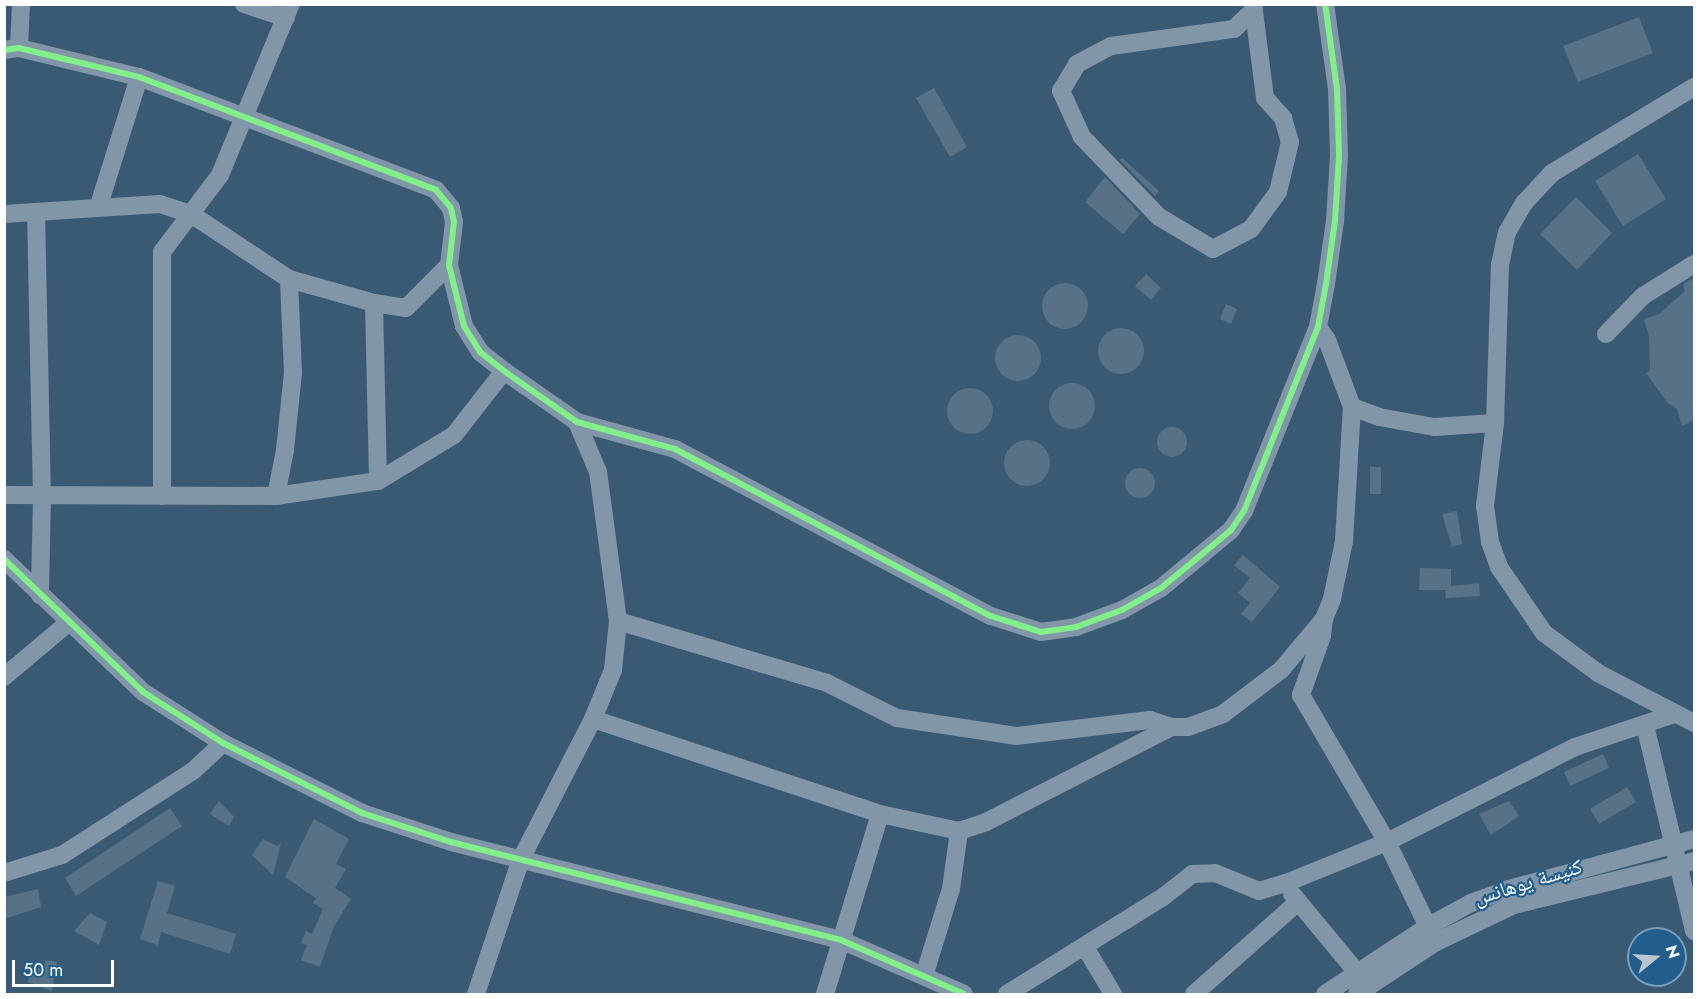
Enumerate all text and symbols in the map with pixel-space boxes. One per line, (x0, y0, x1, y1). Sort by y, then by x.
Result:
street label: كنيسة يوهانس (1471, 854, 1585, 910)
north arrow (1627, 927, 1687, 987)
text: N (1660, 942, 1686, 962)
scale bar (15, 948, 117, 986)
text: 50 m (23, 957, 63, 983)

